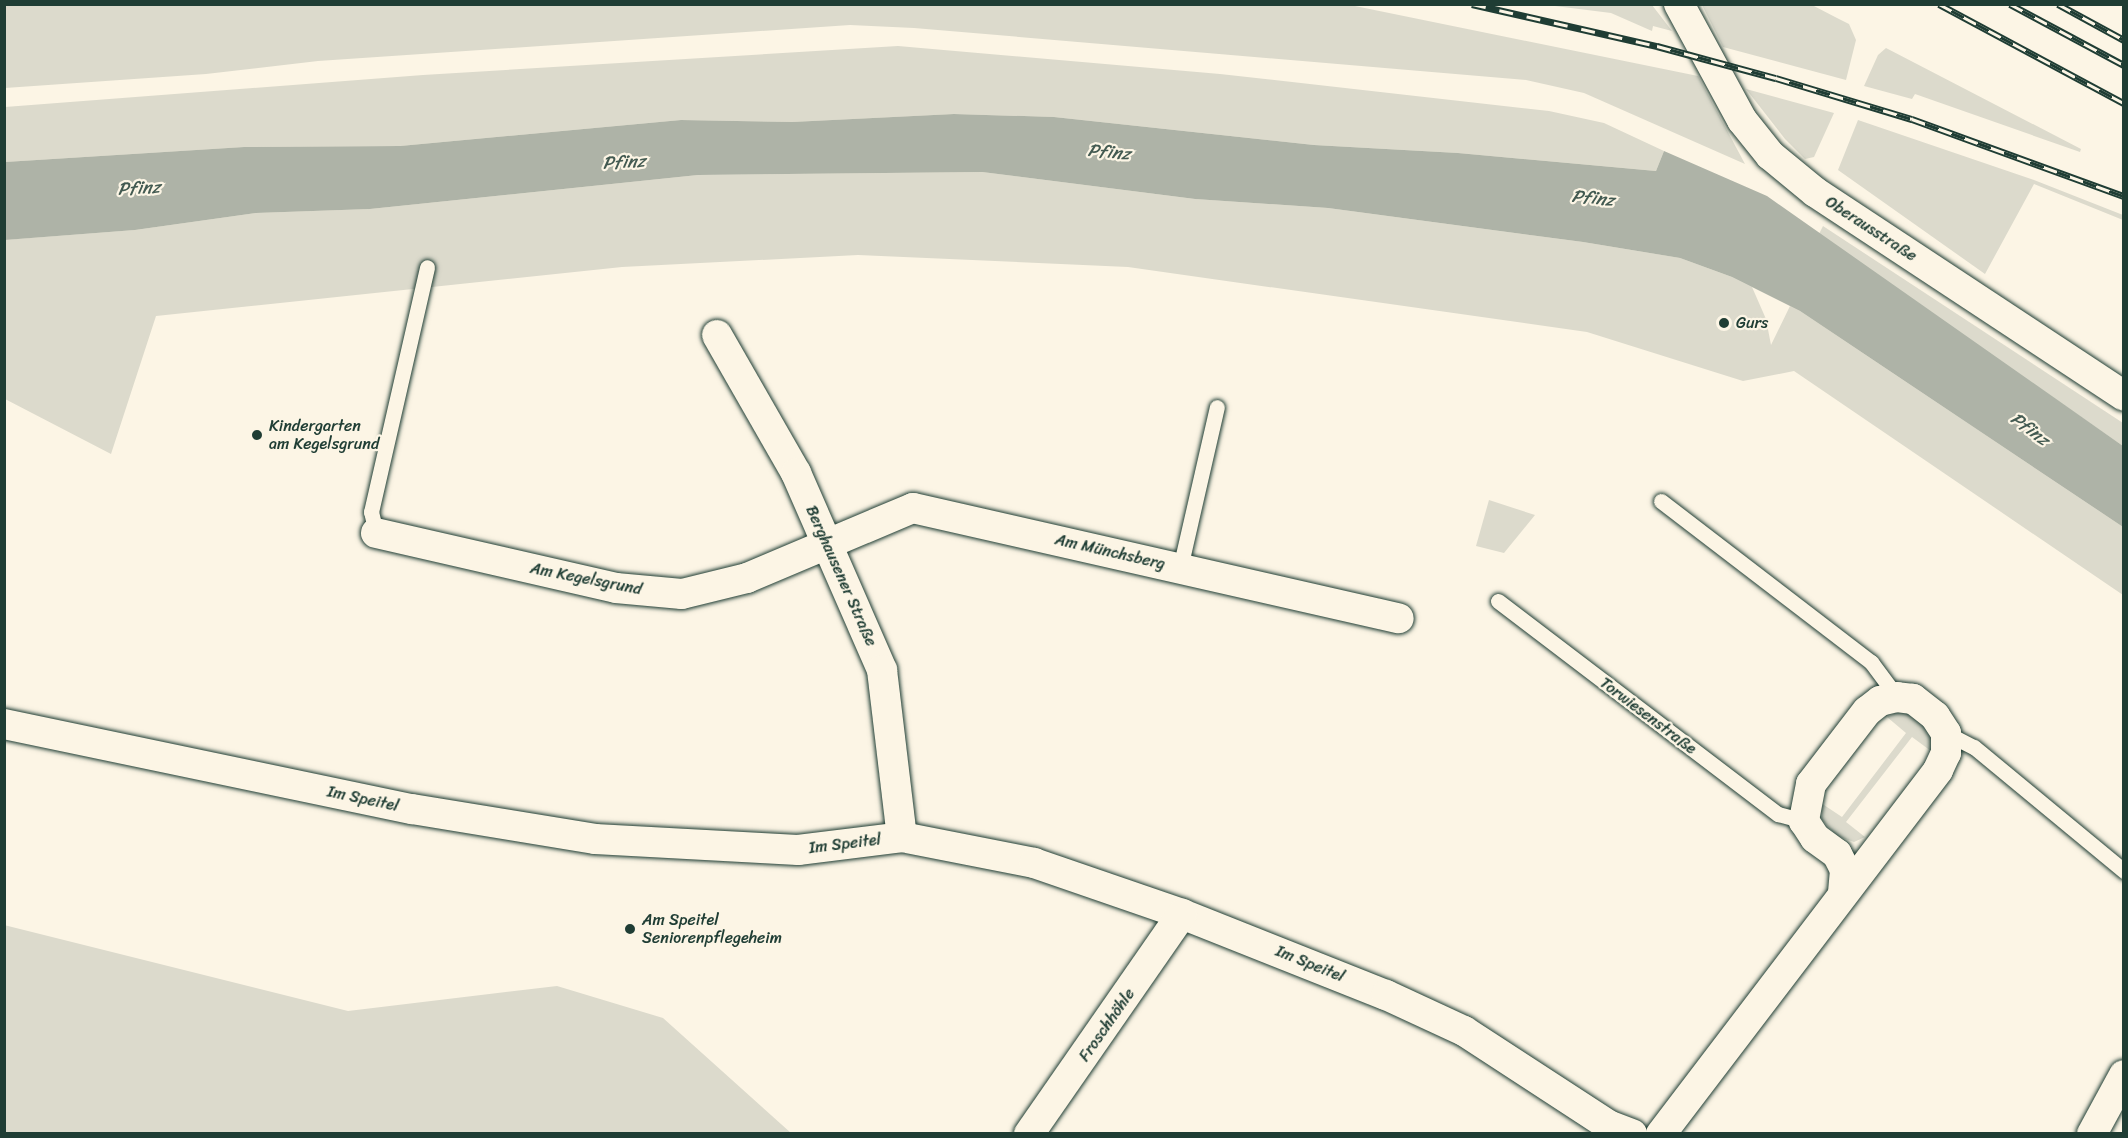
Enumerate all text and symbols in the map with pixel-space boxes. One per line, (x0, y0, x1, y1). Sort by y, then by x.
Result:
water label: Pfinz (1087, 139, 1131, 165)
water label: Pfinz (602, 150, 646, 174)
water label: Pfinz (117, 176, 161, 200)
water label: Pfinz (1571, 185, 1615, 211)
street label: Oberausstraße (1822, 192, 1920, 266)
place label: Gurs (1736, 313, 1768, 333)
marker: Gurs (1717, 316, 1731, 330)
water label: Pfinz (2007, 408, 2053, 450)
place label: Kindergarten am Kegelsgrund (269, 416, 379, 454)
marker: Kindergarten am Kegelsgrund (250, 428, 264, 442)
street label: Berghausener Straße (801, 503, 881, 649)
street label: Am Münchsberg (1053, 530, 1167, 574)
street label: Am Kegelsgrund (529, 559, 643, 599)
street label: Torwiesenstraße (1596, 673, 1700, 759)
street label: Im Speitel (325, 782, 401, 816)
street label: Im Speitel (808, 830, 882, 858)
place label: Am Speitel Seniorenpflegeheim (642, 910, 782, 948)
marker: Am Speitel Seniorenpflegeheim (623, 922, 637, 936)
street label: Im Speitel (1272, 941, 1348, 987)
street label: Froschhöhle (1075, 985, 1139, 1065)

